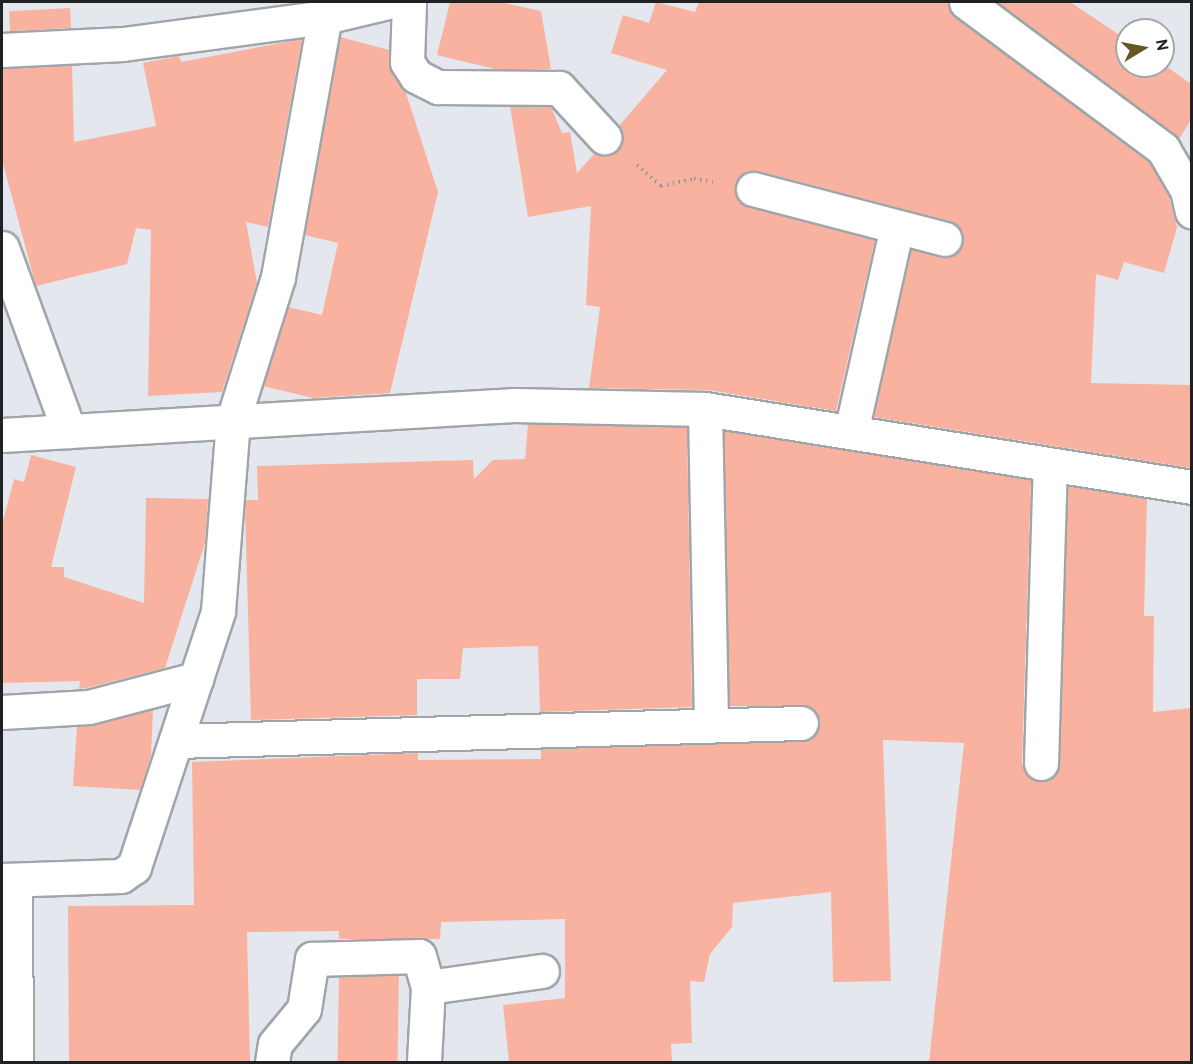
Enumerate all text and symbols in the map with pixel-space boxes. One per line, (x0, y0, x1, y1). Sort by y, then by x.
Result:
north arrow (1115, 18, 1175, 78)
text: N (1150, 38, 1172, 53)

